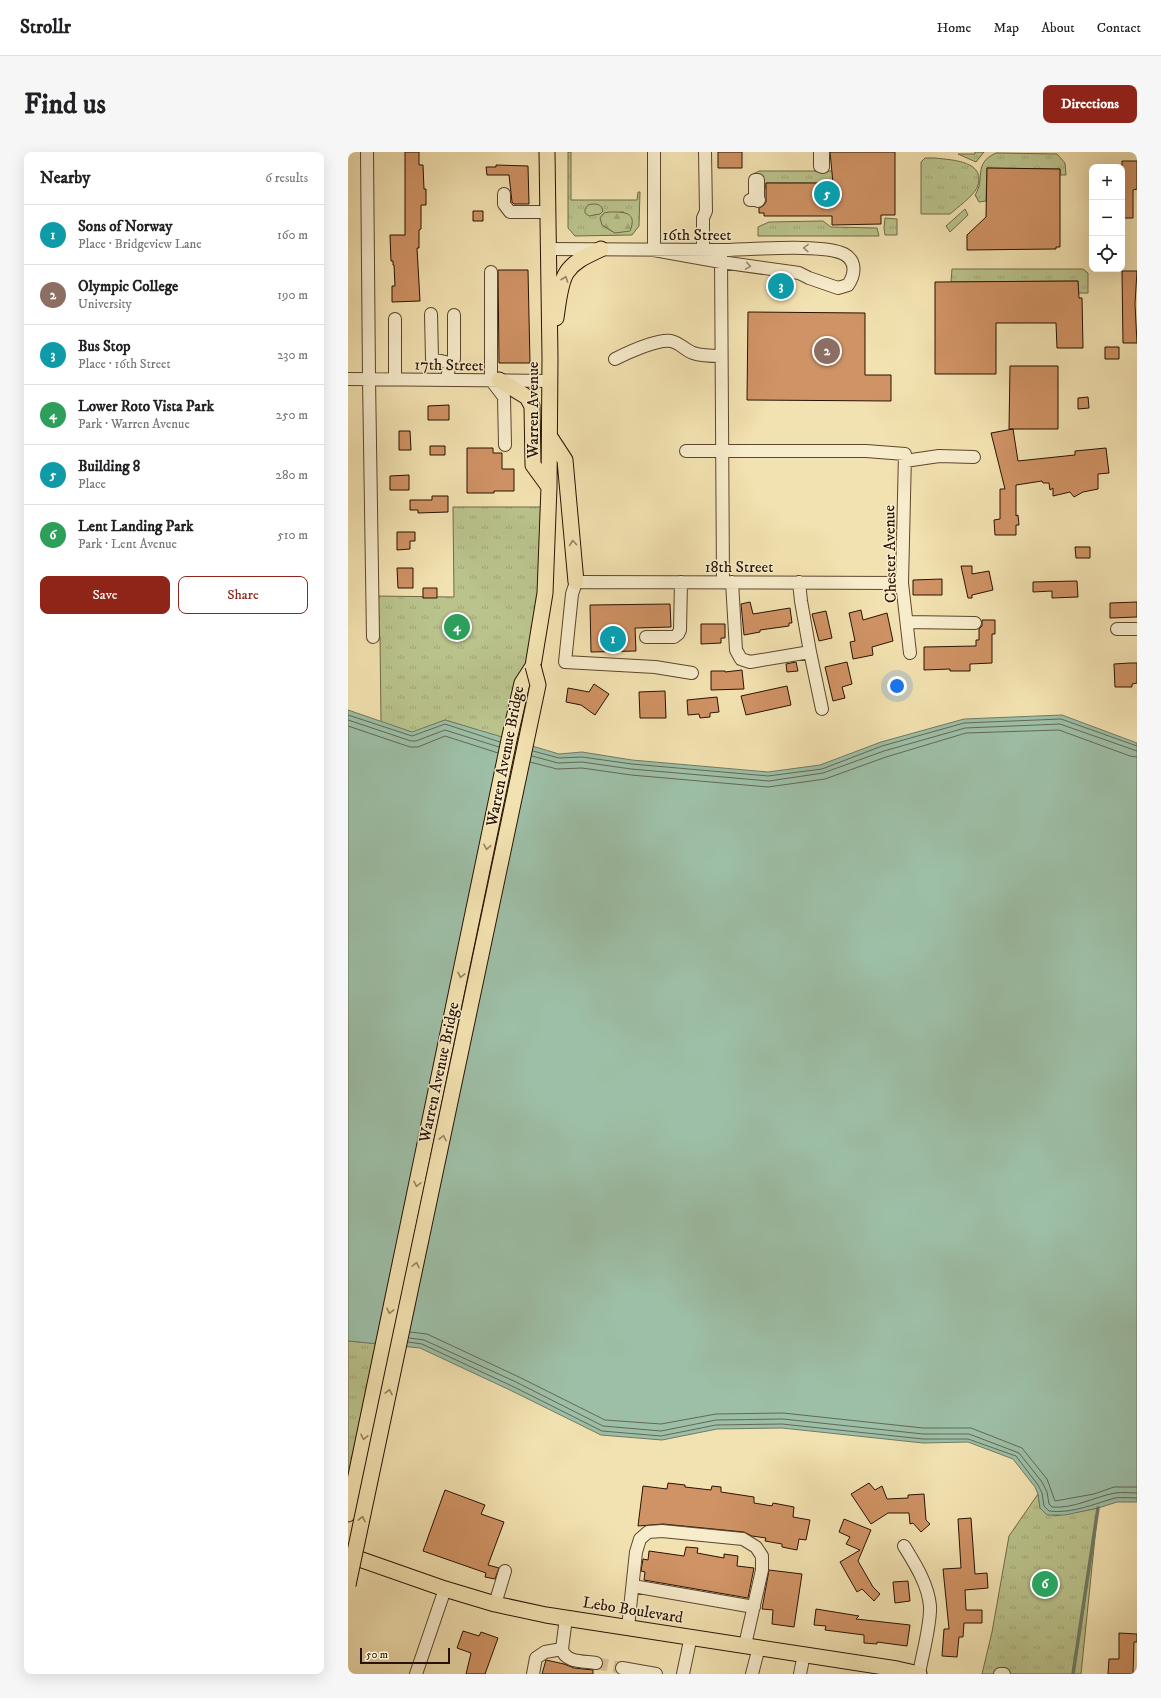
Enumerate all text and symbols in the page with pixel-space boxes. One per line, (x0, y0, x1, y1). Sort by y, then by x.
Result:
text: Strollr (20, 16, 71, 39)
text: Home (937, 19, 971, 37)
text: Map (993, 19, 1019, 37)
text: About (1041, 19, 1075, 37)
text: Contact (1097, 19, 1141, 37)
button: Directions (1043, 85, 1137, 123)
text: Find us (24, 87, 106, 122)
map controls (1089, 164, 1125, 272)
button: + (1089, 164, 1125, 200)
text: Nearby (40, 167, 90, 189)
text: 6 results (265, 170, 308, 186)
pin: 5 (814, 179, 840, 209)
button: − (1089, 200, 1125, 236)
text: Sons of Norway (78, 217, 172, 236)
street label: 16th Street (663, 225, 731, 245)
text: 1 (51, 227, 55, 243)
text: 160 m (277, 227, 308, 243)
text: Place · Bridgeview Lane (78, 236, 202, 252)
button: locate (1089, 236, 1125, 272)
one-way arrow (803, 244, 809, 252)
one-way arrow (745, 261, 751, 270)
pin: 3 (768, 271, 794, 301)
one-way arrow (560, 276, 568, 283)
text: Olympic College (78, 277, 178, 296)
text: 2 (50, 287, 56, 303)
text: 190 m (277, 287, 308, 303)
text: University (78, 296, 132, 312)
pin: 2 (814, 336, 840, 366)
text: Bus Stop (78, 337, 130, 356)
text: 3 (51, 347, 55, 363)
text: 230 m (277, 347, 308, 363)
street label: 17th Street (414, 354, 484, 376)
text: Place · 16th Street (78, 356, 171, 372)
street label: Warren Avenue (523, 361, 543, 459)
text: Lower Roto Vista Park (78, 397, 214, 416)
text: 4 (49, 407, 57, 423)
text: 250 m (276, 407, 308, 423)
text: Park · Warren Avenue (78, 416, 190, 432)
text: Building 8 (78, 457, 140, 476)
text: 5 (50, 467, 56, 483)
text: 280 m (276, 467, 308, 483)
text: Place (78, 476, 106, 492)
street label: Chester Avenue (879, 504, 901, 603)
text: Lent Landing Park (78, 517, 194, 536)
text: 6 (50, 527, 56, 543)
text: 510 m (277, 527, 308, 543)
text: Park · Lent Avenue (78, 536, 177, 552)
one-way arrow (568, 540, 577, 546)
street label: 18th Street (705, 557, 773, 577)
button: Save (40, 576, 170, 614)
button: Share (178, 576, 308, 614)
pin: 4 (444, 612, 470, 642)
pin: 1 (600, 624, 626, 654)
your location (887, 676, 907, 696)
street label: Warren Avenue Bridge (481, 684, 529, 829)
one-way arrow (484, 844, 492, 850)
one-way arrow (457, 972, 466, 978)
street label: Warren Avenue Bridge (414, 1000, 464, 1145)
one-way arrow (438, 1134, 446, 1141)
one-way arrow (413, 1181, 422, 1187)
one-way arrow (411, 1262, 419, 1268)
one-way arrow (387, 1308, 395, 1314)
one-way arrow (384, 1389, 392, 1395)
one-way arrow (361, 1434, 369, 1440)
one-way arrow (357, 1516, 365, 1522)
pin: 6 (1032, 1569, 1058, 1599)
street label: Lebo Boulevard (581, 1592, 685, 1628)
scale bar (360, 1646, 450, 1665)
text: 50 m (366, 1648, 388, 1662)

